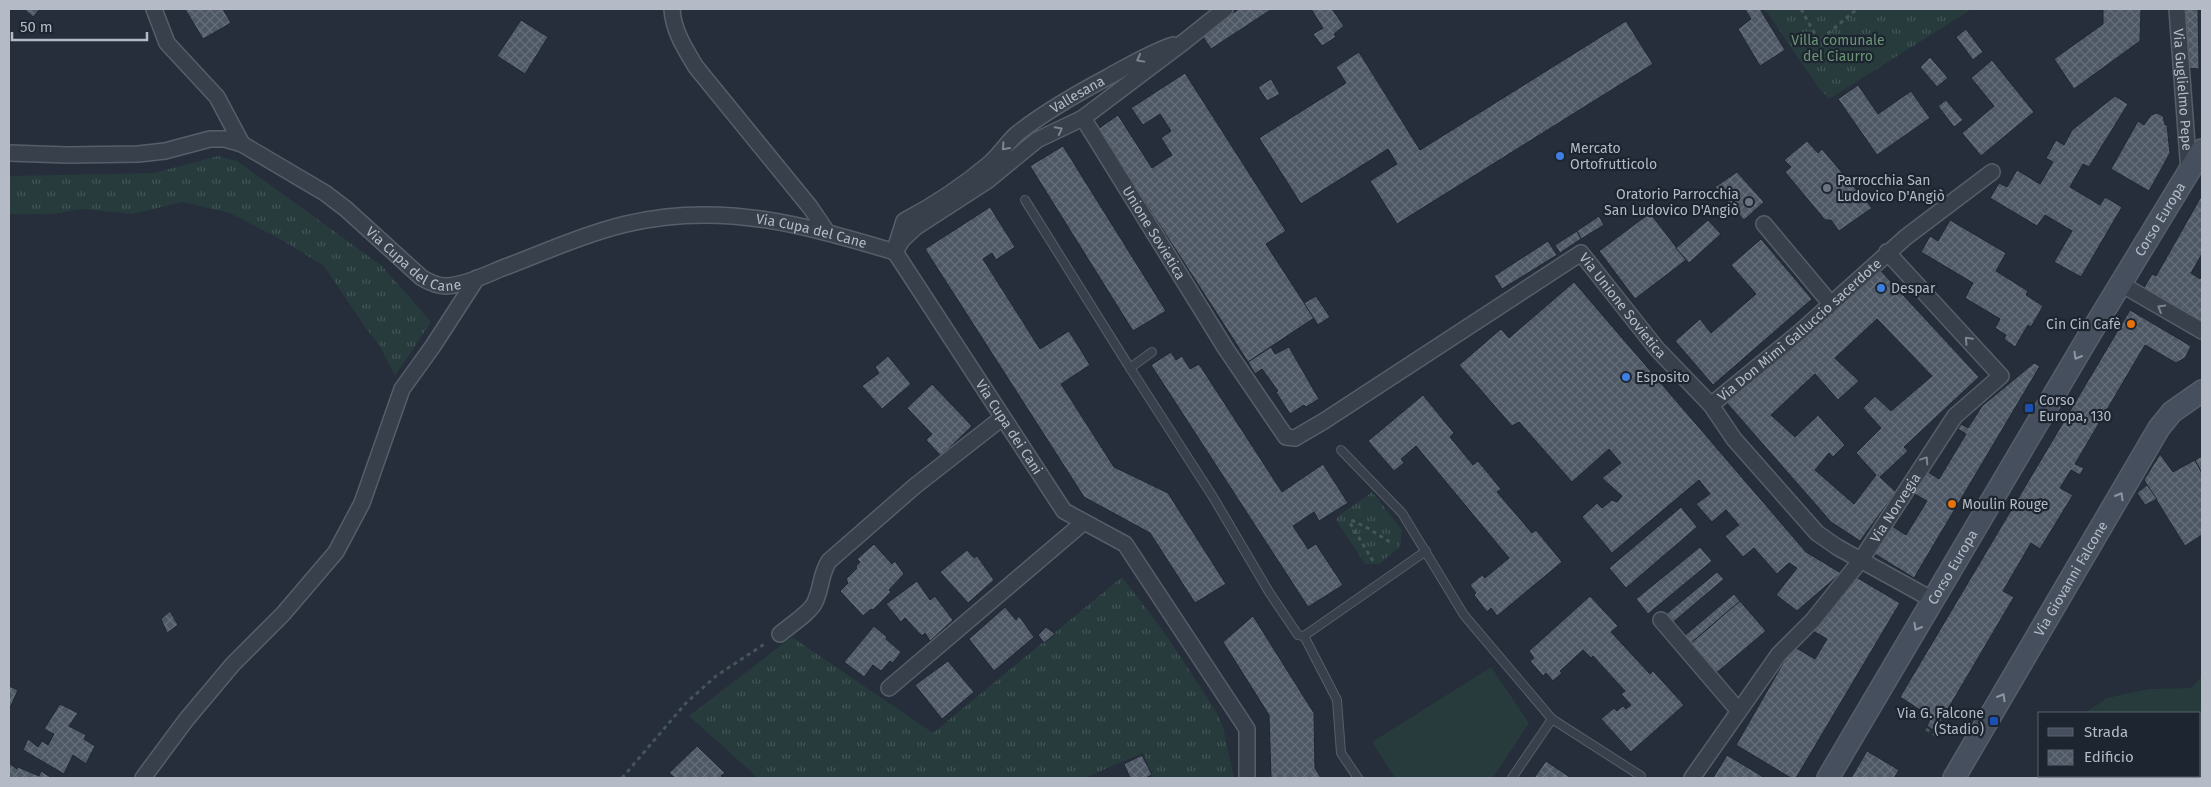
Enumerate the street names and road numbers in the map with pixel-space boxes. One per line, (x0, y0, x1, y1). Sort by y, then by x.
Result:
street label: Via Guglielmo Pepe (2170, 28, 2196, 151)
street label: Vallesana (1047, 72, 1107, 117)
street label: Corso Europa (2131, 179, 2189, 259)
street label: Unione Sovietica (1119, 183, 1189, 283)
street label: Via Cupa del Cane (755, 210, 869, 252)
street label: Via Cupa del Cane (363, 223, 463, 295)
street label: Via Unione Sovietica (1576, 249, 1670, 362)
street label: Via Don Mimì Galluccio sacerdote (1714, 255, 1885, 405)
street label: Via Cupa dei Cani (972, 377, 1046, 478)
street label: Via Norvegia (1866, 470, 1924, 546)
street label: Via Giovanni Falcone (2030, 518, 2111, 639)
street label: Corso Europa (1924, 527, 1981, 607)

